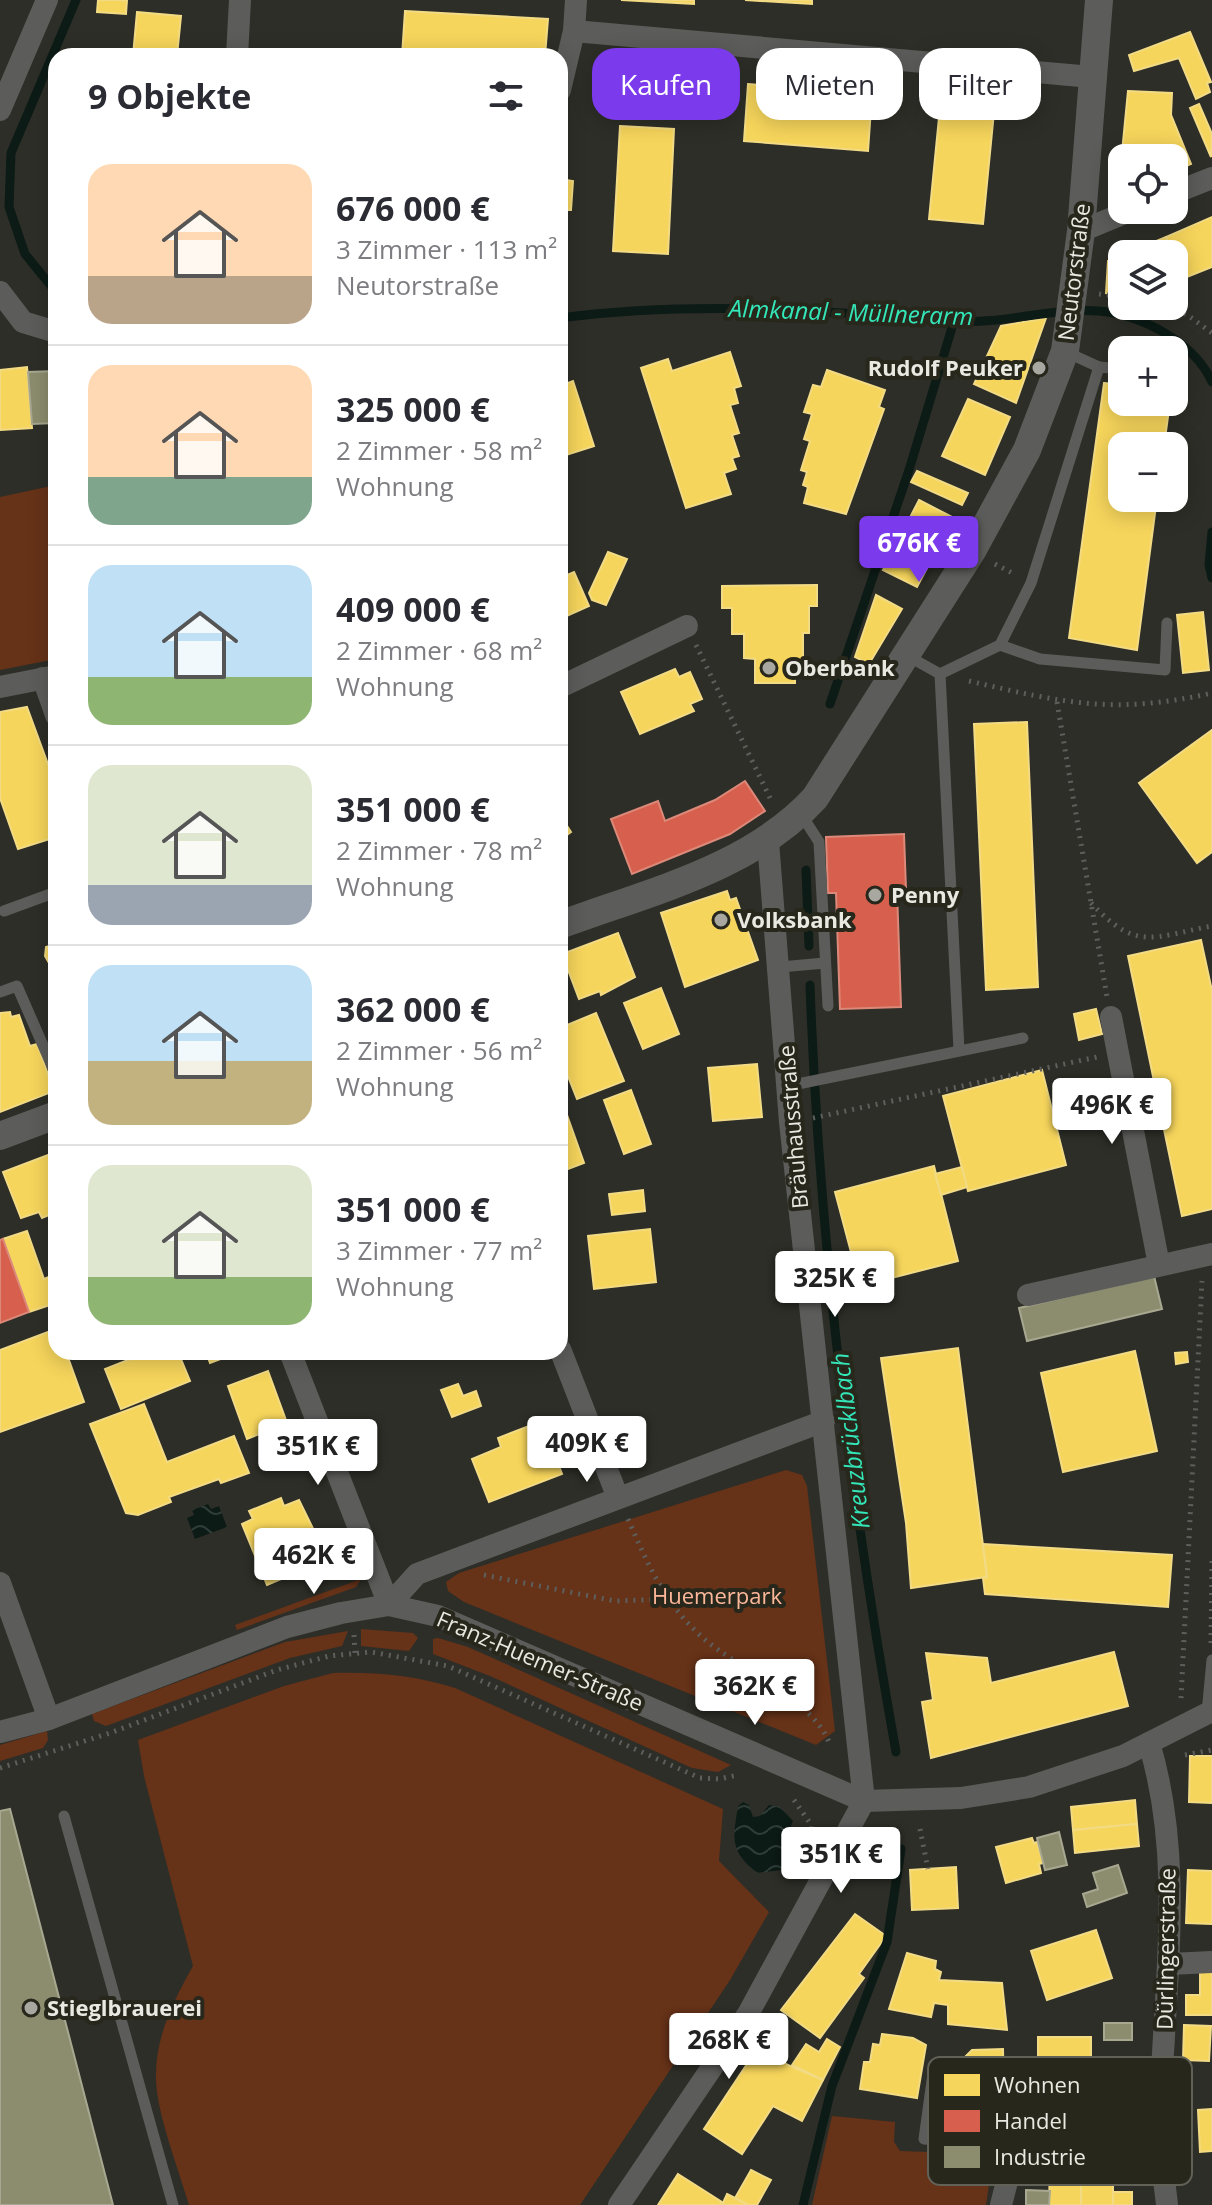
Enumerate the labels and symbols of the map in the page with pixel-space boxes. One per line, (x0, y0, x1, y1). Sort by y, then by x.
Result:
street label: Neutorstraße (1050, 202, 1096, 342)
water label: Almkanal - Müllnerarm (726, 291, 974, 332)
place label: Rudolf Peuker (868, 352, 1023, 382)
marker: Rudolf Peuker (1030, 359, 1048, 377)
pin: 676K € (854, 516, 984, 584)
place label: Oberbank (785, 652, 895, 682)
marker: Oberbank (760, 659, 778, 677)
place label: Penny (891, 879, 960, 909)
marker: Penny (866, 886, 884, 904)
place label: Volksbank (737, 904, 852, 934)
marker: Volksbank (712, 911, 730, 929)
street label: Bräuhausstraße (770, 1044, 814, 1210)
pin: 496K € (1047, 1078, 1177, 1146)
pin: 325K € (770, 1251, 900, 1319)
water label: Kreuzbrücklbach (822, 1351, 877, 1531)
pin: 409K € (522, 1416, 652, 1484)
pin: 351K € (253, 1419, 383, 1487)
pin: 462K € (249, 1528, 379, 1596)
park label: Huemerpark (652, 1580, 782, 1610)
street label: Franz-Huemer-Straße (433, 1603, 648, 1717)
pin: 362K € (690, 1659, 820, 1727)
pin: 351K € (776, 1827, 906, 1895)
street label: Dürlingerstraße (1149, 1868, 1181, 2030)
place label: Stieglbrauerei (47, 1992, 202, 2022)
marker: Stieglbrauerei (22, 1999, 40, 2017)
pin: 268K € (664, 2013, 794, 2081)
legend (928, 2057, 1192, 2185)
text: Wohnen (994, 2069, 1080, 2099)
text: Handel (994, 2105, 1067, 2135)
text: Industrie (994, 2141, 1086, 2171)

